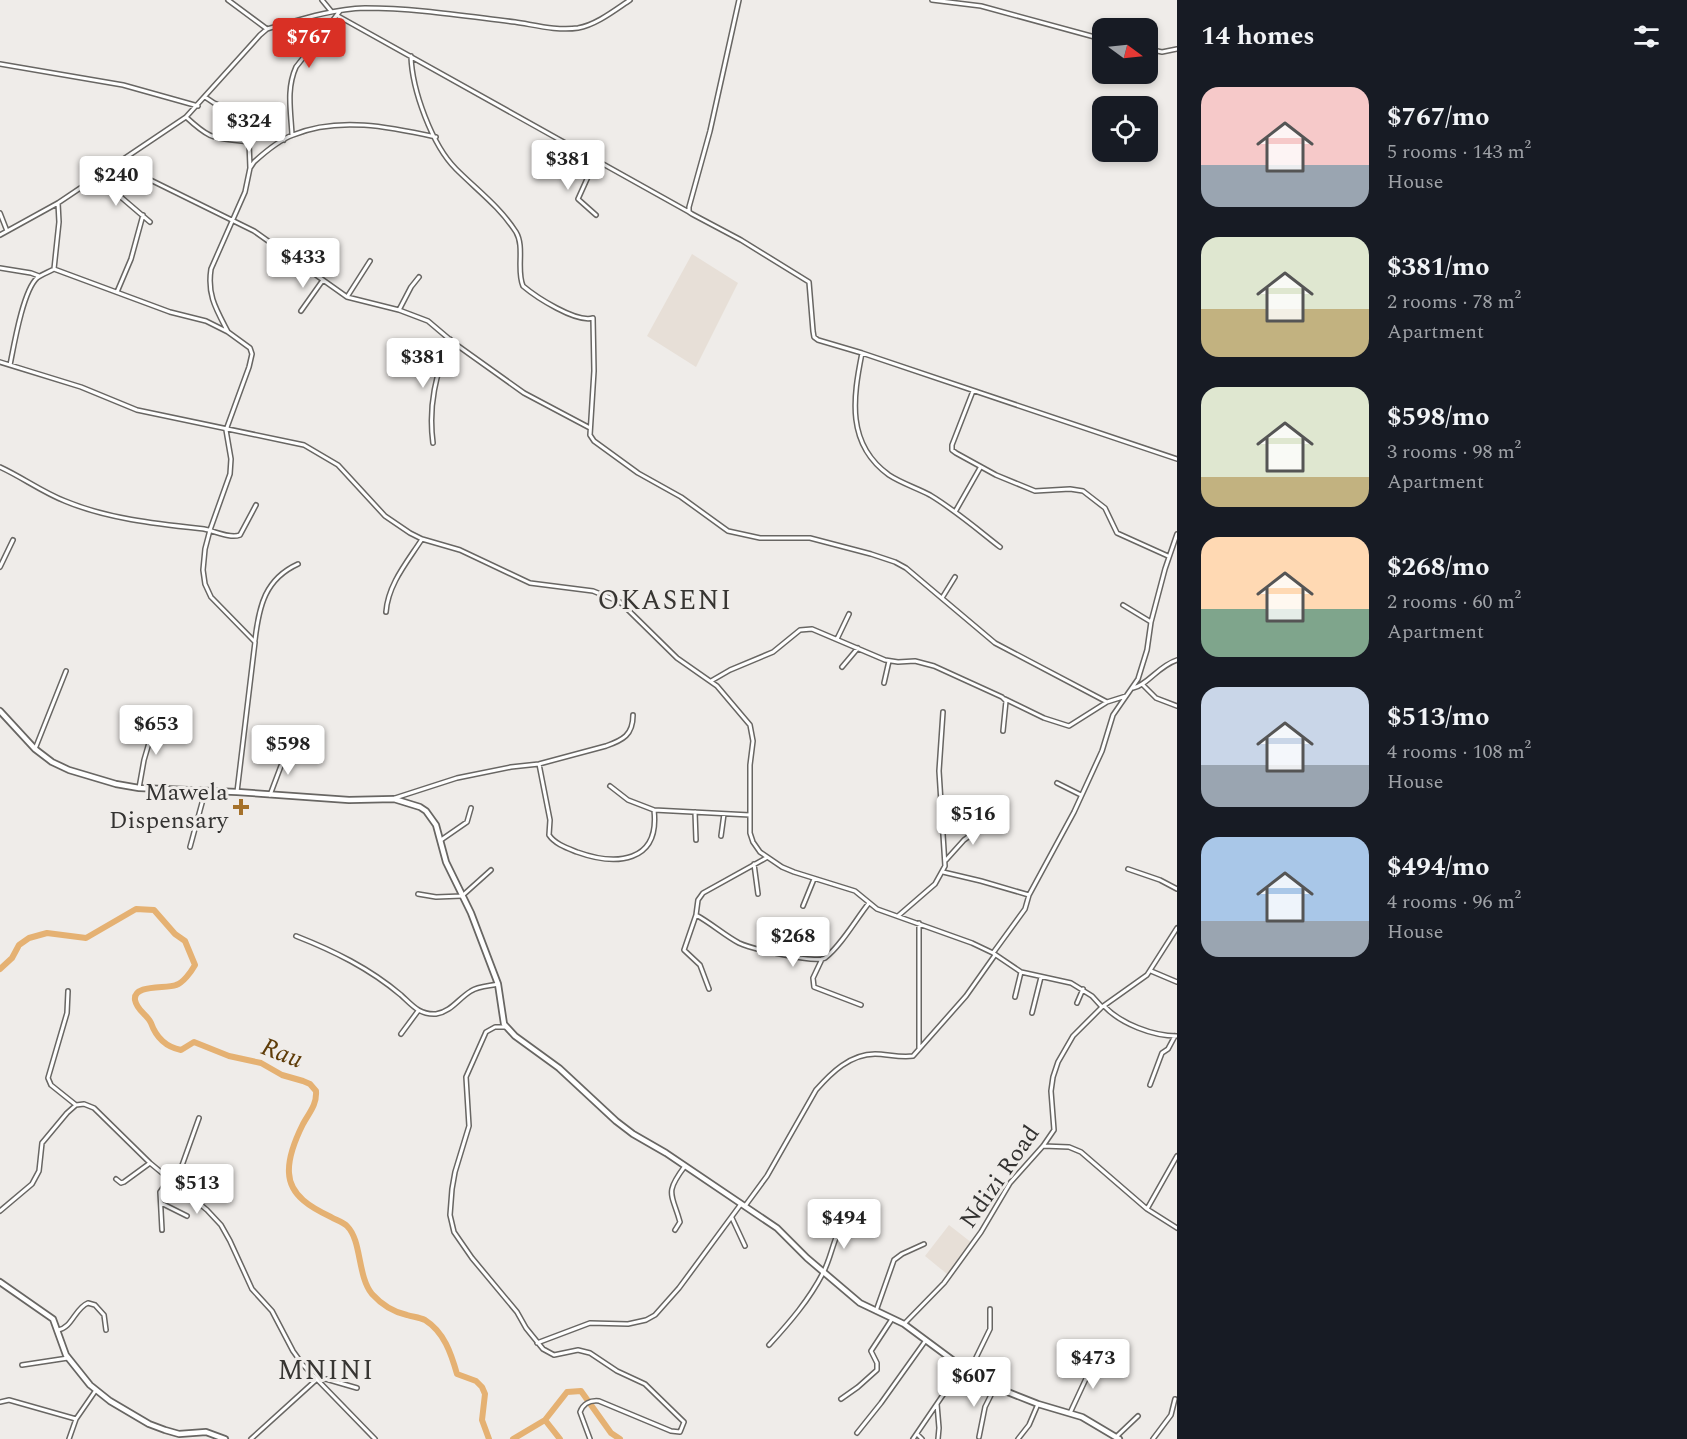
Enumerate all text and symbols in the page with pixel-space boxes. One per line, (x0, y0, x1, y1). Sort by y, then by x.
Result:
text: 14 homes (1201, 16, 1315, 56)
pin: $767 (273, 18, 345, 69)
north arrow (1092, 18, 1158, 84)
map controls (1092, 18, 1158, 162)
icon: filters (1630, 20, 1663, 53)
text: $767 (287, 22, 331, 52)
button: locate (1092, 96, 1158, 162)
text: $767/mo (1387, 97, 1490, 137)
pin: $324 (213, 102, 285, 153)
text: $324 (227, 106, 271, 136)
icon: home (1249, 111, 1321, 183)
text: 5 rooms · 143 m² (1387, 137, 1531, 167)
pin: $381 (532, 140, 604, 191)
text: $381 (546, 144, 590, 174)
pin: $240 (80, 156, 152, 207)
text: $240 (94, 160, 138, 190)
text: House (1387, 167, 1444, 197)
pin: $433 (267, 238, 339, 289)
text: $433 (281, 242, 325, 272)
text: $381/mo (1387, 247, 1490, 287)
icon: home (1249, 261, 1321, 333)
text: 2 rooms · 78 m² (1387, 287, 1521, 317)
text: Apartment (1387, 317, 1484, 347)
pin: $381 (387, 338, 459, 389)
text: $381 (401, 342, 445, 372)
text: $598/mo (1387, 397, 1490, 437)
icon: home (1249, 411, 1321, 483)
text: 3 rooms · 98 m² (1387, 437, 1521, 467)
text: Apartment (1387, 467, 1484, 497)
text: $268/mo (1387, 547, 1490, 587)
icon: home (1249, 561, 1321, 633)
district label: OKASENI (598, 580, 732, 622)
text: 2 rooms · 60 m² (1387, 587, 1521, 617)
text: Apartment (1387, 617, 1484, 647)
text: $513/mo (1387, 697, 1490, 737)
pin: $653 (120, 705, 192, 756)
text: $653 (134, 709, 178, 739)
icon: home (1249, 711, 1321, 783)
pin: $598 (252, 725, 324, 776)
text: $598 (266, 729, 310, 759)
text: 4 rooms · 108 m² (1387, 737, 1531, 767)
text: House (1387, 767, 1444, 797)
place label: Mawela Dispensary (109, 775, 229, 839)
pin: $516 (937, 795, 1009, 846)
marker: Mawela Dispensary (232, 798, 250, 816)
text: $516 (951, 799, 995, 829)
text: $494/mo (1387, 847, 1490, 887)
icon: home (1249, 861, 1321, 933)
text: 4 rooms · 96 m² (1387, 887, 1521, 917)
pin: $268 (757, 917, 829, 968)
text: House (1387, 917, 1444, 947)
text: $268 (771, 921, 815, 951)
water label: Rau (255, 1027, 309, 1079)
street label: Ndizi Road (951, 1118, 1049, 1236)
pin: $513 (161, 1164, 233, 1215)
text: $513 (175, 1168, 219, 1198)
pin: $494 (808, 1199, 880, 1250)
text: $494 (822, 1203, 866, 1233)
pin: $473 (1057, 1339, 1129, 1390)
text: $473 (1071, 1343, 1115, 1373)
district label: MNINI (277, 1350, 375, 1392)
pin: $607 (938, 1357, 1010, 1408)
text: $607 (952, 1361, 996, 1391)

